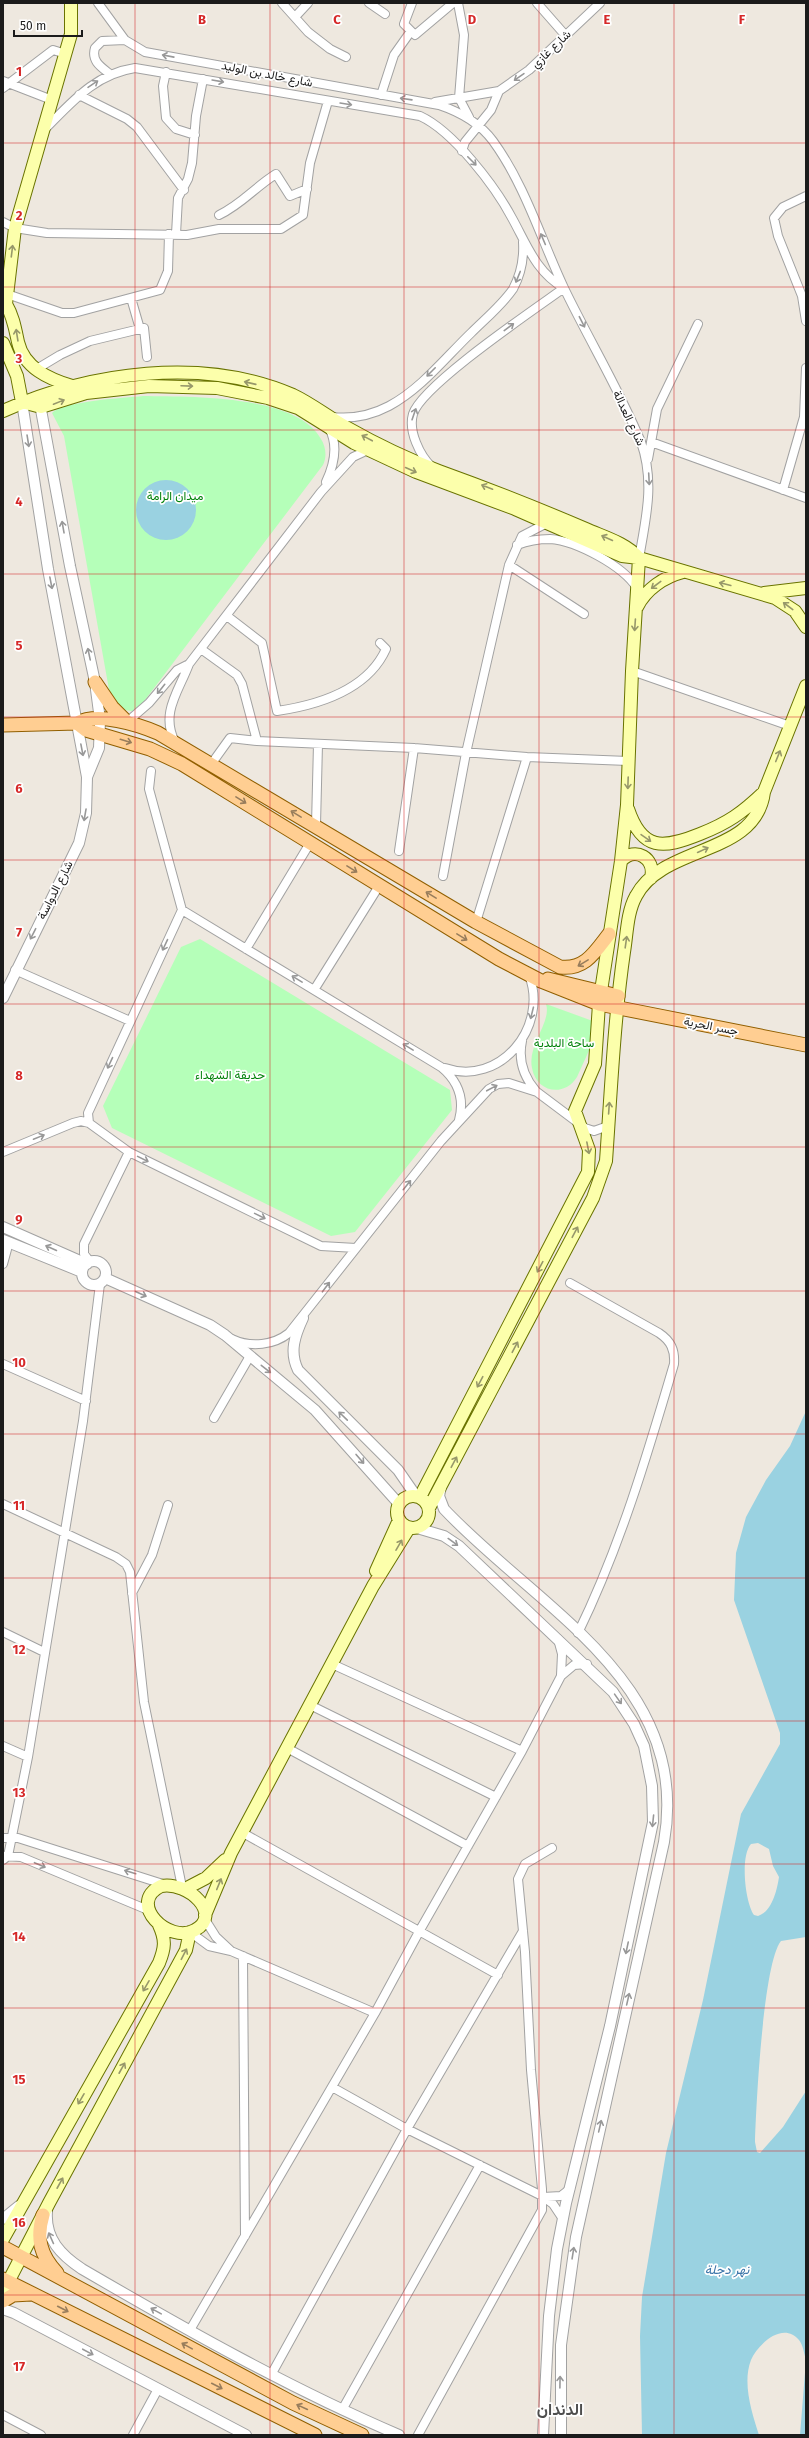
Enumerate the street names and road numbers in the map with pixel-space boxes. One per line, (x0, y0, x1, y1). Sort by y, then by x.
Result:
street label: شارع غازي (528, 27, 576, 73)
street label: شارع خالد بن الوليد (220, 58, 314, 92)
street label: شارع العدالة (608, 388, 648, 449)
street label: شارع الدواسة (34, 858, 77, 922)
street label: جسر الحرية (682, 1014, 739, 1039)

